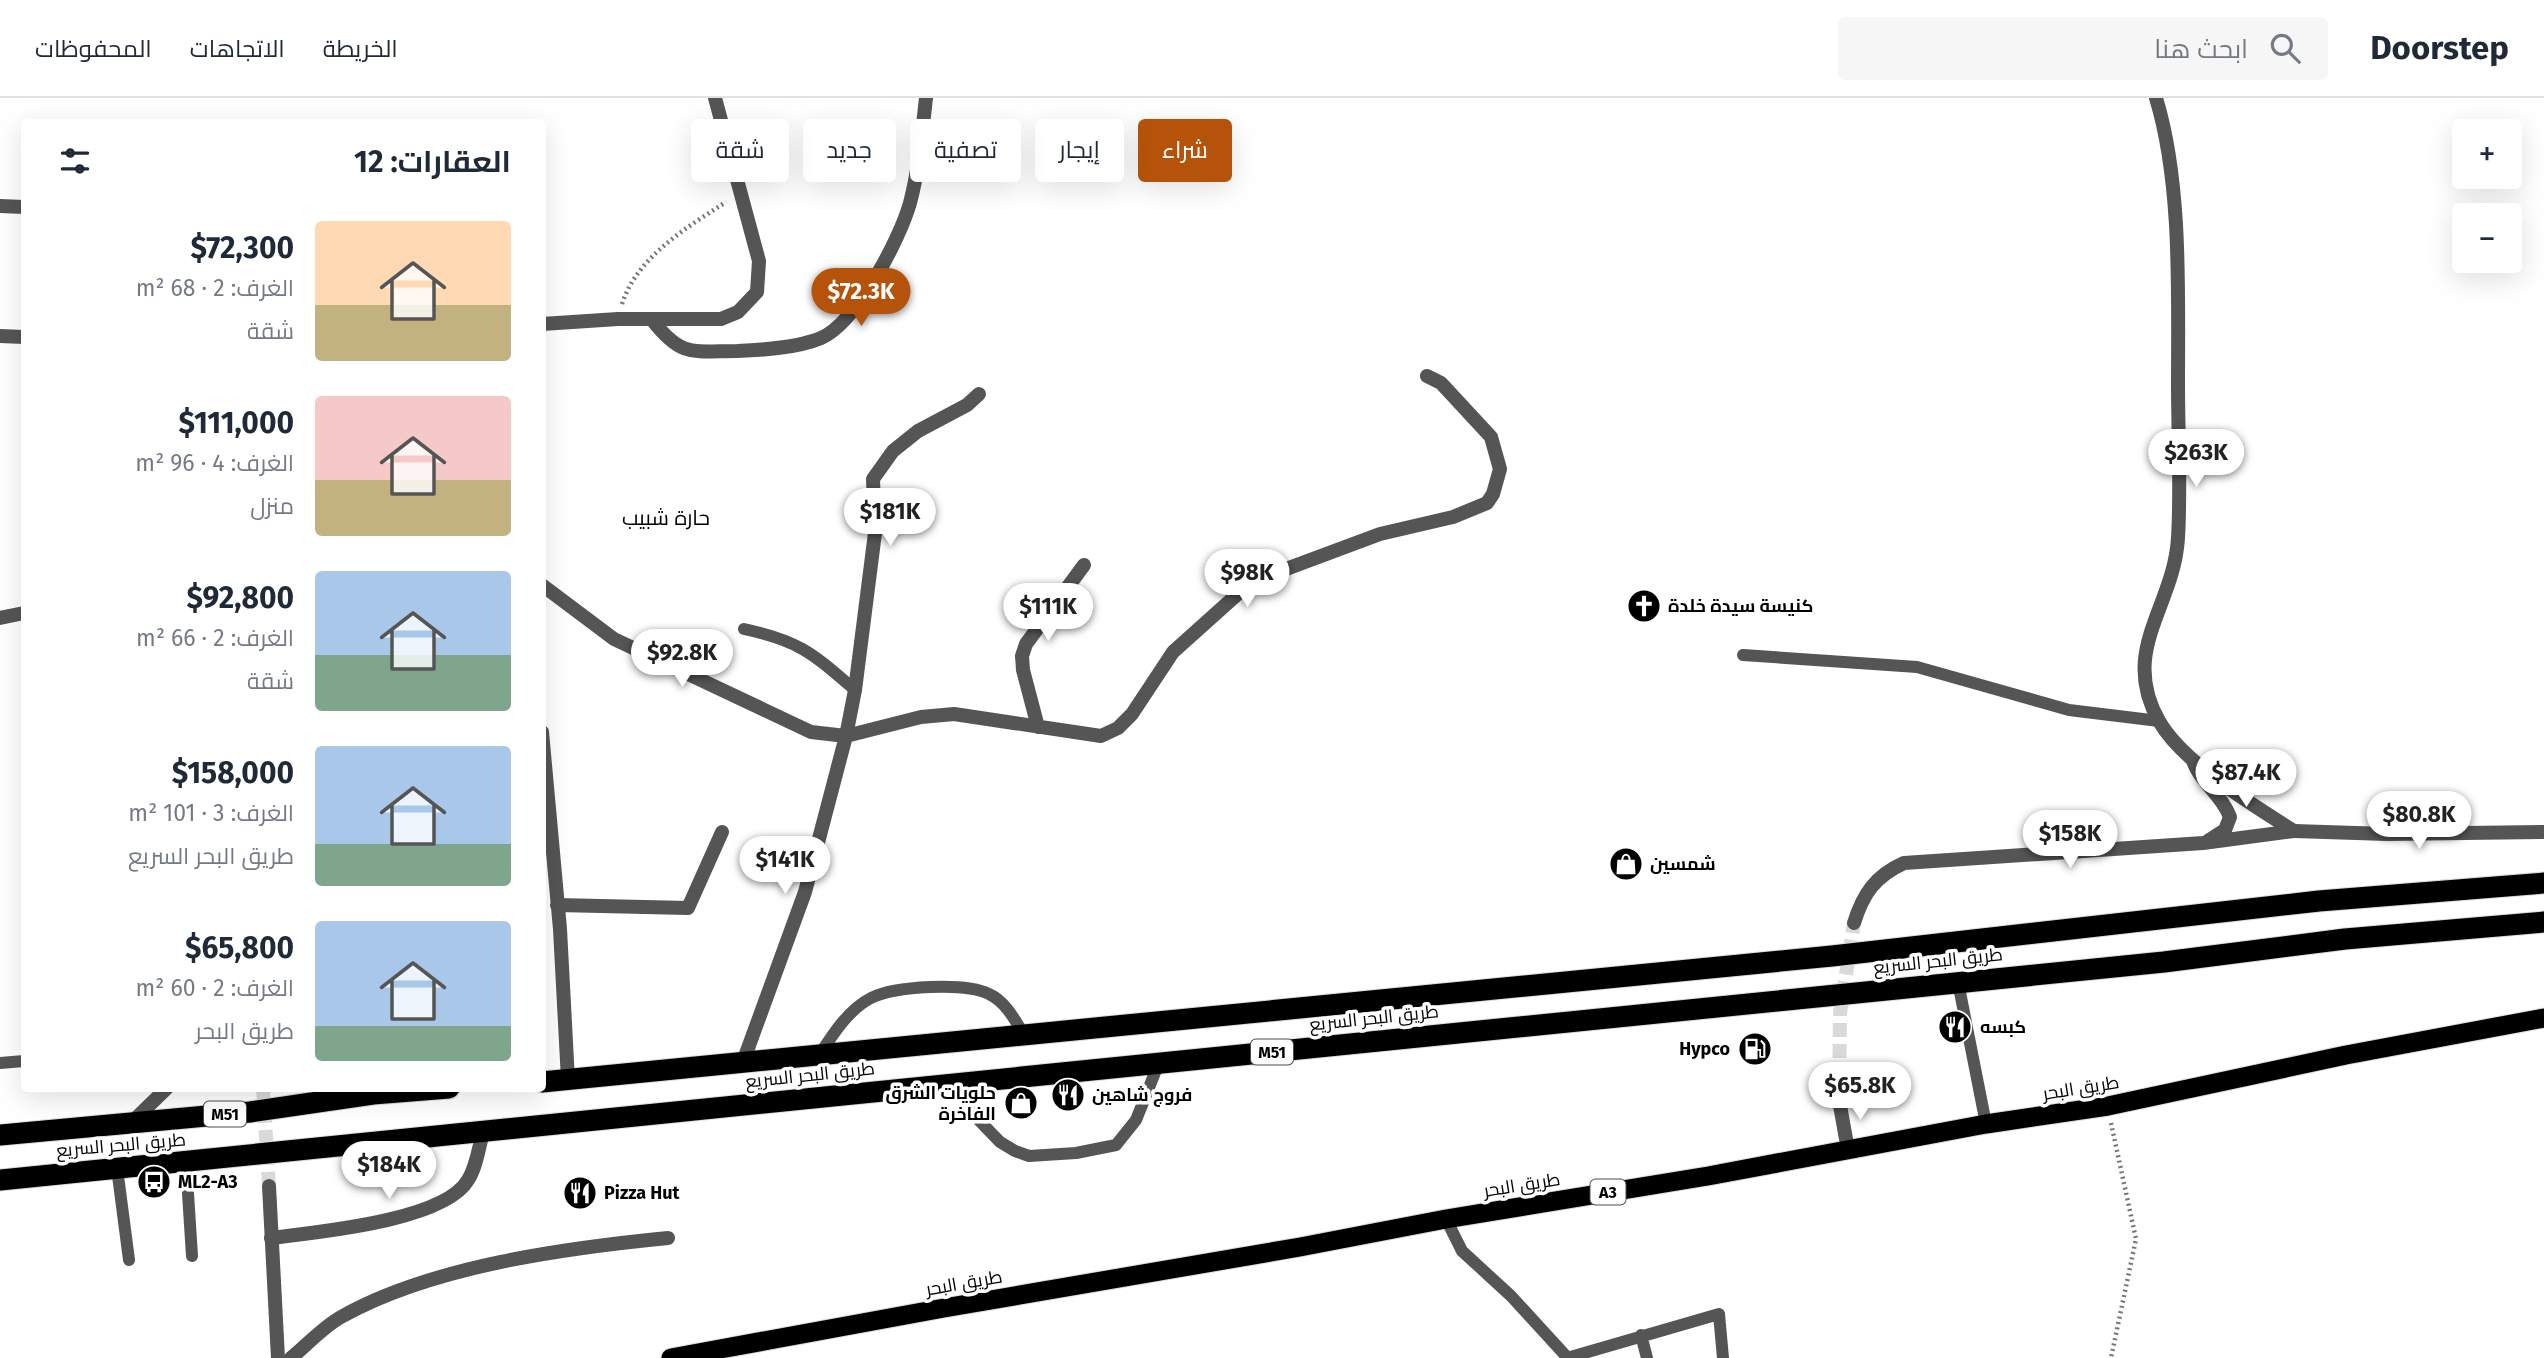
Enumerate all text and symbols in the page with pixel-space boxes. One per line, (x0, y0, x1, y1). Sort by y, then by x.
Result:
search box (1838, 17, 2328, 80)
text: Doorstep (2370, 28, 2509, 68)
icon: search (2266, 29, 2304, 67)
text: ابحث هنا (2154, 34, 2248, 65)
text: المحفوظات (35, 35, 152, 63)
text: الاتجاهات (190, 35, 285, 63)
text: الخريطة (323, 35, 398, 63)
chip: شقة (691, 119, 789, 182)
chip: جديد (803, 119, 896, 182)
chip: تصفية (910, 119, 1021, 182)
chip: إيجار (1035, 119, 1124, 182)
chip: شراء (1138, 119, 1232, 182)
map controls (2452, 119, 2522, 273)
button: + (2452, 119, 2522, 189)
icon: filters (56, 142, 94, 180)
text: العقارات: 12 (354, 144, 511, 180)
button: − (2452, 203, 2522, 273)
text: $72,300 (190, 230, 294, 266)
icon: home (371, 249, 455, 333)
pin: $72.3K (804, 268, 918, 328)
text: الغرف: 2 · 68 m² (136, 274, 294, 302)
text: $72.3K (827, 277, 895, 305)
text: شقة (247, 317, 294, 345)
text: $111,000 (179, 405, 294, 441)
icon: home (371, 424, 455, 508)
pin: $263K (2147, 430, 2245, 489)
text: $263K (2164, 438, 2228, 466)
text: الغرف: 4 · 96 m² (135, 449, 294, 477)
pin: $181K (841, 489, 939, 548)
text: منزل (250, 492, 294, 520)
text: $181K (860, 497, 920, 525)
district label: حارة شبيب (622, 505, 710, 531)
pin: $98K (1206, 550, 1288, 609)
text: $98K (1220, 558, 1274, 586)
text: $92,800 (187, 580, 294, 616)
pin: $111K (999, 584, 1097, 643)
church icon: كنيسة سيدة خلدة (1625, 587, 1663, 625)
text: $111K (1019, 592, 1077, 620)
place label: كنيسة سيدة خلدة (1668, 595, 1813, 617)
icon: home (371, 599, 455, 683)
text: الغرف: 2 · 66 m² (136, 624, 294, 652)
pin: $92.8K (625, 630, 739, 689)
text: $92.8K (647, 638, 717, 666)
text: شقة (247, 667, 294, 695)
pin: $87.4K (2189, 750, 2303, 809)
text: $158,000 (172, 755, 294, 791)
text: $87.4K (2212, 758, 2280, 786)
icon: home (371, 774, 455, 858)
pin: $80.8K (2362, 792, 2476, 851)
text: الغرف: 3 · 101 m² (128, 799, 294, 827)
text: $80.8K (2383, 800, 2455, 828)
pin: $158K (2021, 810, 2119, 870)
text: $158K (2039, 819, 2101, 847)
pin: $141K (736, 836, 834, 896)
text: طريق البحر السريع (128, 842, 294, 870)
text: $141K (755, 845, 815, 873)
shop icon: شمسين (1607, 845, 1645, 883)
place label: شمسين (1650, 853, 1716, 875)
text: $65,800 (185, 930, 294, 966)
street label: طريق البحر السريع (1872, 943, 2004, 980)
icon: home (371, 949, 455, 1033)
text: الغرف: 2 · 60 m² (135, 974, 294, 1002)
street label: طريق البحر السريع (1308, 1000, 1440, 1037)
restaurant icon: كبسه (1936, 1008, 1974, 1046)
place label: كبسه (1980, 1016, 2026, 1038)
text: طريق البحر (195, 1017, 294, 1045)
fuel station icon: Hypco (1736, 1030, 1774, 1068)
place label: Hypco (1679, 1038, 1730, 1060)
road number: M51 (1251, 1040, 1293, 1064)
street label: طريق البحر السريع (744, 1057, 876, 1094)
pin: $65.8K (1803, 1062, 1917, 1122)
text: $65.8K (1824, 1071, 1896, 1099)
street label: طريق البحر (2040, 1071, 2121, 1106)
restaurant icon: فروج شاهين (1049, 1076, 1087, 1114)
place label: حلويات الشرق الفاخرة (886, 1082, 996, 1125)
shop icon: حلويات الشرق الفاخرة (1002, 1084, 1040, 1122)
place label: فروج شاهين (1092, 1084, 1192, 1107)
road number: M51 (204, 1102, 246, 1126)
street label: طريق البحر السريع (55, 1128, 187, 1163)
pin: $184K (340, 1142, 438, 1201)
text: $184K (357, 1150, 421, 1178)
bus stop icon: ML2-A3 (135, 1163, 173, 1201)
street label: طريق البحر (1481, 1168, 1562, 1203)
place label: ML2-A3 (178, 1171, 238, 1193)
restaurant icon: Pizza Hut (561, 1174, 599, 1212)
road number: A3 (1590, 1180, 1626, 1204)
place label: Pizza Hut (604, 1182, 681, 1204)
street label: طريق البحر (923, 1265, 1004, 1302)

